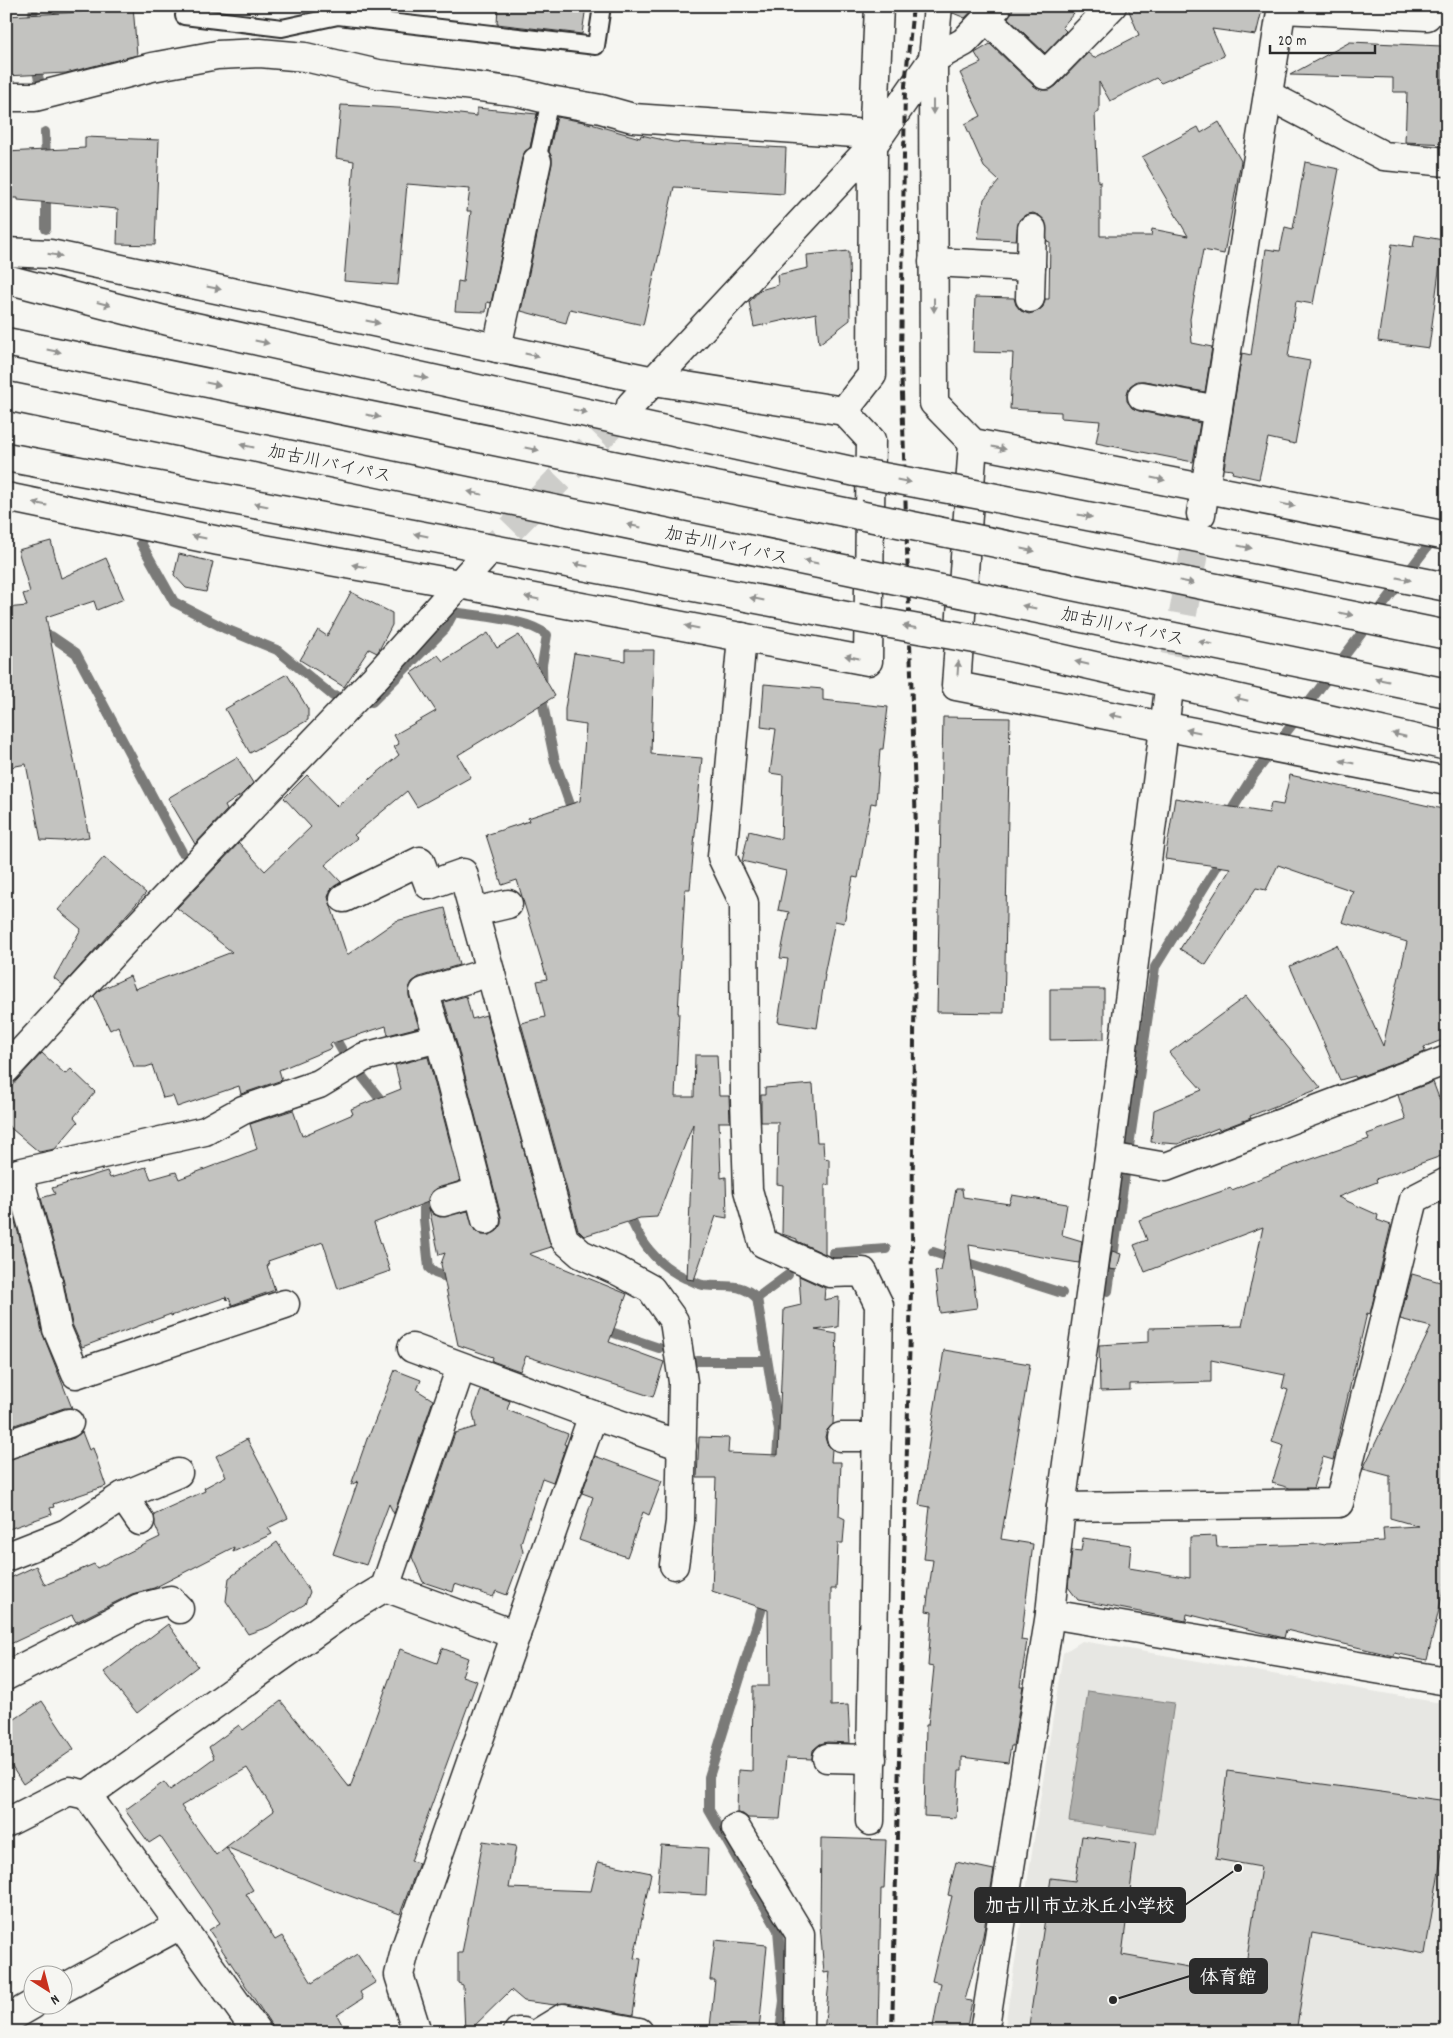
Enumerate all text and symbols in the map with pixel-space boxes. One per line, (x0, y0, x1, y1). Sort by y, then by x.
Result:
scale bar (1270, 22, 1376, 54)
text: 20 m (1278, 31, 1306, 53)
one-way arrow (929, 100, 937, 116)
one-way arrow (47, 252, 63, 260)
one-way arrow (206, 284, 221, 292)
one-way arrow (930, 297, 938, 313)
one-way arrow (97, 301, 112, 309)
one-way arrow (365, 318, 380, 326)
one-way arrow (255, 338, 270, 346)
one-way arrow (46, 348, 62, 356)
one-way arrow (524, 351, 539, 359)
one-way arrow (414, 373, 430, 381)
one-way arrow (206, 380, 221, 388)
one-way arrow (572, 407, 587, 415)
one-way arrow (365, 412, 380, 420)
street label: 加古川バイパス (265, 440, 394, 491)
one-way arrow (240, 442, 255, 450)
one-way arrow (991, 444, 1006, 452)
one-way arrow (524, 445, 540, 453)
one-way arrow (1151, 476, 1167, 484)
one-way arrow (896, 477, 912, 485)
one-way arrow (468, 489, 483, 497)
one-way arrow (32, 500, 48, 508)
one-way arrow (254, 501, 269, 509)
one-way arrow (1280, 501, 1295, 509)
one-way arrow (1078, 512, 1093, 520)
one-way arrow (626, 521, 642, 529)
street label: 加古川バイパス (662, 522, 791, 573)
one-way arrow (413, 531, 429, 539)
one-way arrow (191, 533, 207, 541)
one-way arrow (1237, 544, 1253, 552)
one-way arrow (1020, 546, 1036, 554)
one-way arrow (803, 558, 818, 566)
one-way arrow (572, 561, 588, 569)
one-way arrow (351, 562, 367, 570)
one-way arrow (1397, 575, 1413, 583)
one-way arrow (1179, 578, 1195, 586)
one-way arrow (524, 593, 540, 601)
one-way arrow (749, 594, 765, 602)
one-way arrow (1022, 603, 1037, 611)
street label: 加古川バイパス (1058, 603, 1187, 654)
one-way arrow (1339, 610, 1354, 618)
one-way arrow (684, 623, 700, 631)
one-way arrow (902, 623, 918, 631)
one-way arrow (1197, 639, 1213, 647)
one-way arrow (843, 653, 859, 661)
one-way arrow (1075, 659, 1090, 667)
one-way arrow (954, 660, 962, 676)
one-way arrow (1374, 676, 1389, 684)
one-way arrow (1233, 695, 1248, 703)
one-way arrow (1107, 712, 1123, 720)
one-way arrow (1186, 727, 1201, 735)
one-way arrow (1392, 731, 1407, 739)
one-way arrow (1339, 757, 1355, 765)
callout: 加古川市立氷丘小学校 (975, 1888, 1185, 1922)
text: 加古川市立氷丘小学校 (985, 1895, 1175, 1922)
callout: 体育館 (1190, 1959, 1267, 1993)
north arrow (22, 1966, 72, 2016)
text: 体育館 (1199, 1966, 1257, 1993)
text: N (46, 1989, 63, 2009)

